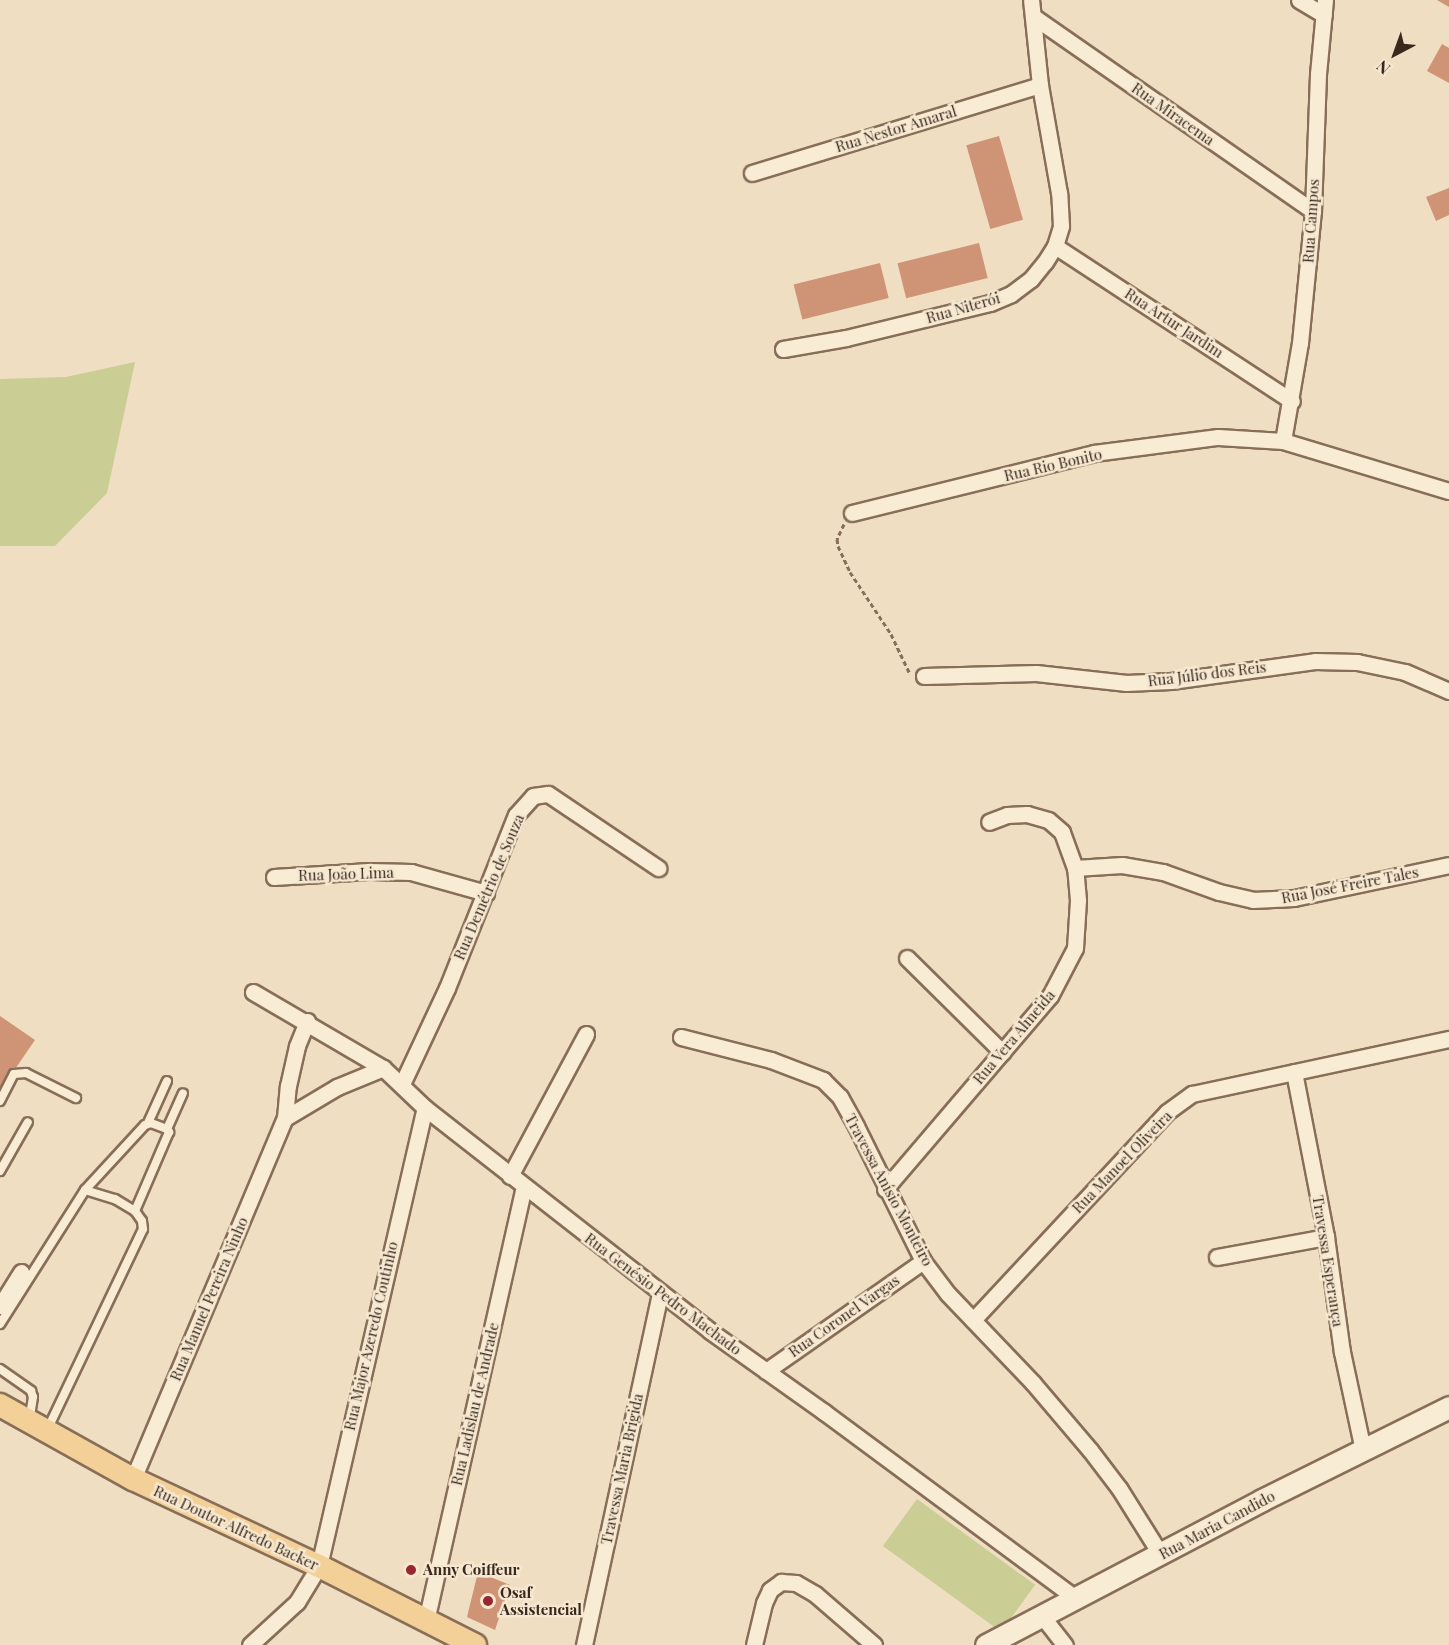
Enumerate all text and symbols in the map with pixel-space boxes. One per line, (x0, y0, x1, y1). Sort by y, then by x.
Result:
north arrow (1365, 24, 1425, 84)
text: N (1372, 56, 1394, 80)
street label: Rua Miracema (1128, 79, 1218, 149)
street label: Rua Nestor Amaral (833, 102, 959, 156)
street label: Rua Campos (1299, 178, 1323, 264)
street label: Rua Artur Jardim (1121, 284, 1227, 362)
street label: Rua Niterói (924, 289, 1002, 327)
street label: Rua Rio Bonito (1002, 445, 1104, 485)
street label: Rua Júlio dos Reis (1147, 658, 1267, 690)
street label: Rua Demétrio de Souza (450, 811, 528, 963)
street label: Rua João Lima (298, 863, 394, 885)
street label: Rua José Freire Tales (1280, 863, 1420, 907)
street label: Rua Vera Almeida (969, 986, 1059, 1088)
street label: Rua Manoel Oliveira (1068, 1107, 1176, 1217)
street label: Travessa Anísio Monteiro (841, 1111, 937, 1269)
street label: Travessa Esperança (1309, 1194, 1347, 1328)
street label: Rua Manuel Pereira Ninho (166, 1214, 252, 1384)
street label: Rua Genésio Pedro Machado (581, 1229, 745, 1359)
street label: Rua Major Azeredo Coutinho (340, 1239, 402, 1433)
street label: Rua Coronel Vargas (785, 1271, 903, 1361)
street label: Rua Ladislau de Andrade (447, 1320, 503, 1488)
street label: Travessa Maria Brigida (597, 1392, 647, 1546)
street label: Rua Doutor Alfredo Backer (150, 1482, 322, 1574)
street label: Rua Maria Candido (1156, 1487, 1278, 1563)
place label: Anny Coiffeur (423, 1561, 520, 1579)
marker: Anny Coiffeur (404, 1563, 418, 1577)
place label: Osaf Assistencial (500, 1583, 582, 1618)
marker: Osaf Assistencial (481, 1594, 495, 1608)

